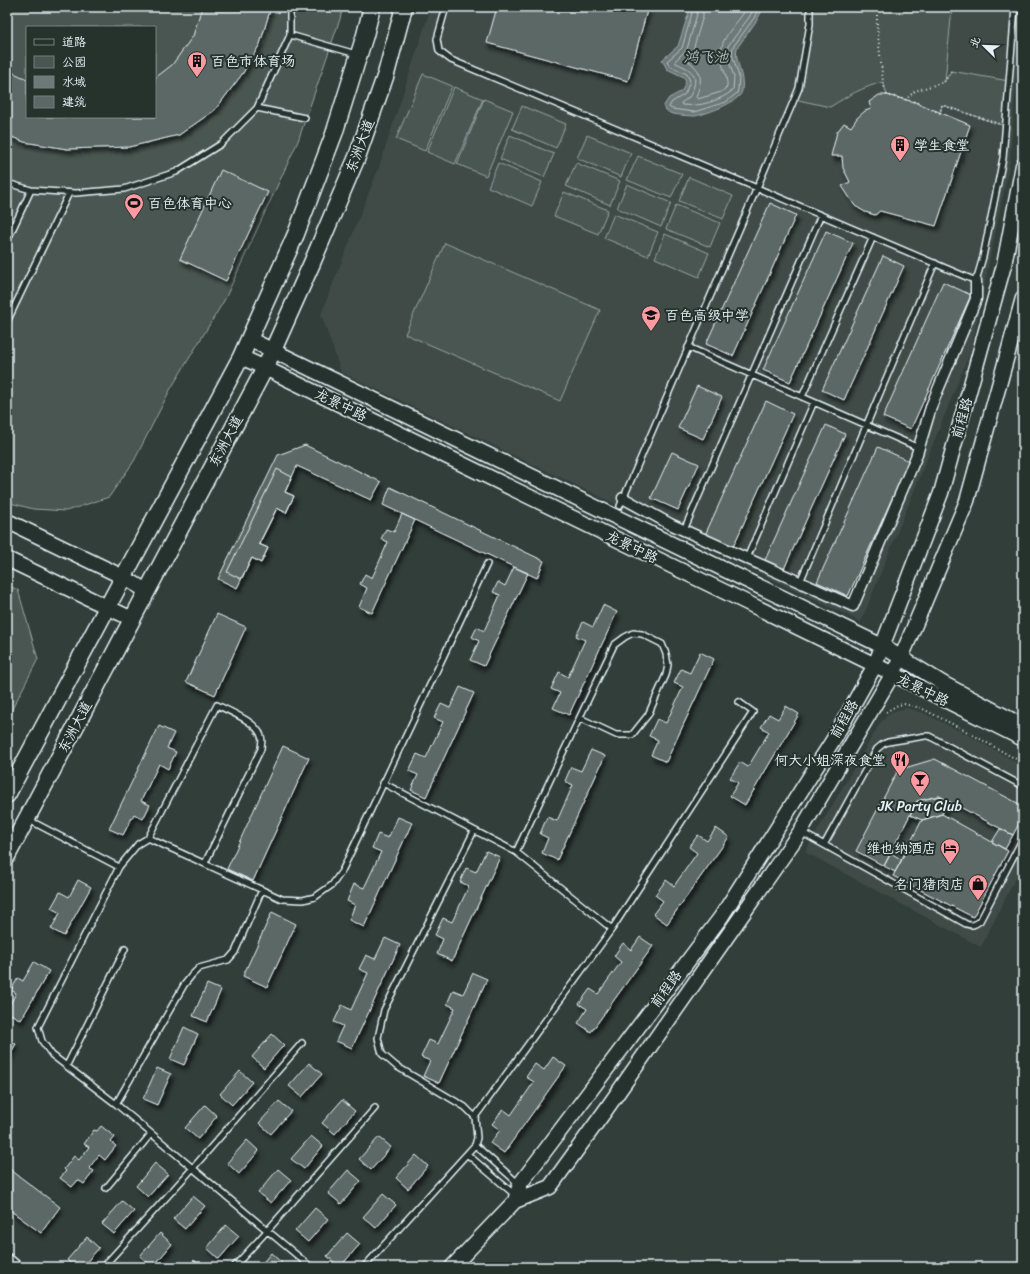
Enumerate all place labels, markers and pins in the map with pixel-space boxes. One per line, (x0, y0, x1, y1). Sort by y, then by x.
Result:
place label: 百色市体育场 (211, 49, 295, 74)
building icon: 百色市体育场 (186, 50, 208, 78)
place label: 学生食堂 (914, 133, 970, 158)
building icon: 学生食堂 (889, 134, 911, 162)
place label: 百色体育中心 (148, 191, 232, 216)
sports icon: 百色体育中心 (123, 192, 145, 220)
place label: 百色高级中学 (665, 303, 749, 328)
school or university icon: 百色高级中学 (640, 304, 662, 332)
place label: 何大小姐深夜食堂 (774, 748, 886, 773)
restaurant icon: 何大小姐深夜食堂 (889, 749, 911, 777)
bar icon: JK Party Club (909, 769, 931, 797)
place label: JK Party Club (877, 794, 963, 819)
place label: 维也纳酒店 (866, 836, 936, 861)
hotel icon: 维也纳酒店 (939, 837, 961, 865)
place label: 名门猪肉店 (894, 872, 964, 897)
shop icon: 名门猪肉店 (967, 873, 989, 901)

